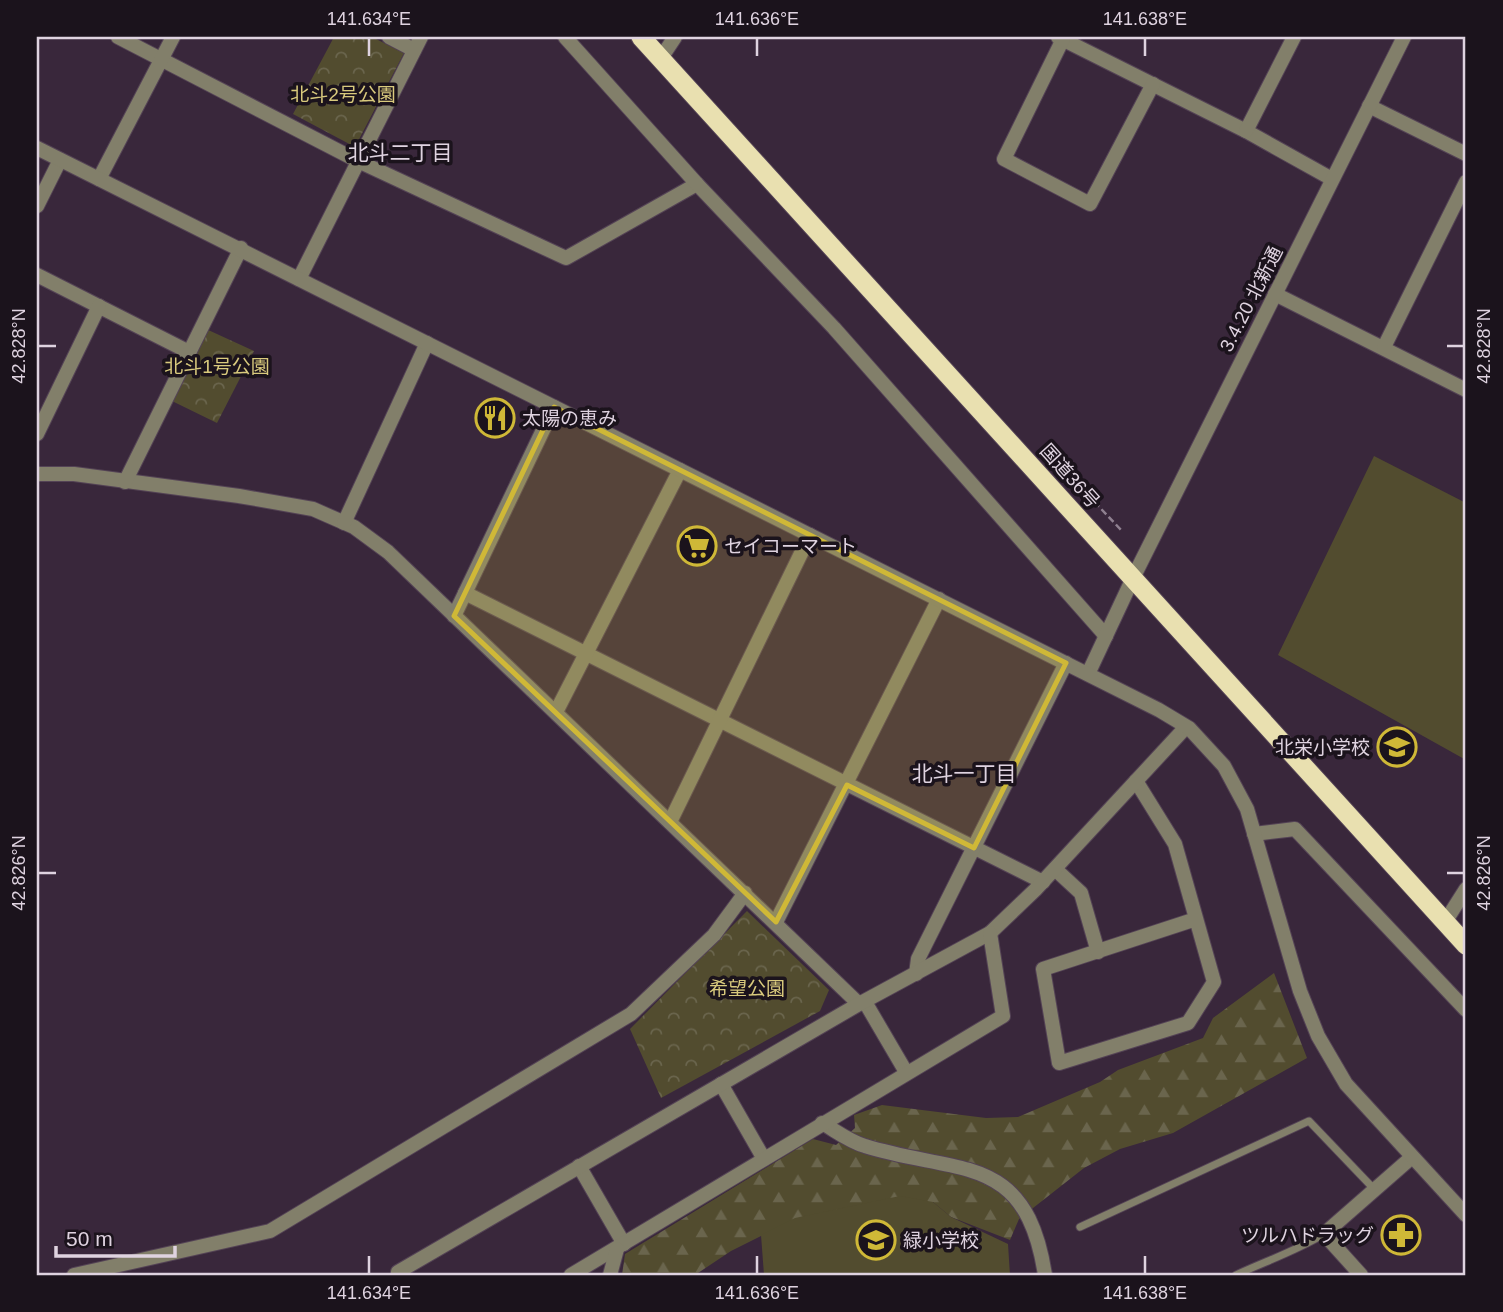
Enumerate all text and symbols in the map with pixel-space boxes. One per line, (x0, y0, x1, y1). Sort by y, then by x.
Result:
text: 141.634°E (327, 9, 411, 29)
text: 141.636°E (715, 9, 799, 29)
text: 141.638°E (1103, 9, 1187, 29)
park label: 北斗2号公園 (290, 84, 396, 105)
district label: 北斗二丁目 (348, 141, 453, 164)
street label: 3.4.20 北新通 (1216, 243, 1286, 355)
text: 42.828°N (9, 308, 29, 384)
text: 42.828°N (1474, 308, 1494, 384)
park label: 北斗1号公園 (164, 356, 270, 377)
restaurant icon: 太陽の恵み (474, 397, 516, 439)
place label: 太陽の恵み (522, 408, 617, 429)
street label: 国道36号 (1036, 440, 1104, 512)
supermarket icon: セイコーマート (676, 525, 718, 567)
place label: セイコーマート (724, 536, 857, 557)
school or university icon: 北栄小学校 (1376, 726, 1418, 768)
place label: 北栄小学校 (1275, 737, 1370, 758)
district label: 北斗一丁目 (912, 762, 1017, 785)
text: 42.826°N (9, 835, 29, 911)
text: 42.826°N (1474, 835, 1494, 911)
park label: 希望公園 (709, 978, 785, 999)
scale bar (56, 1214, 175, 1258)
pharmacy icon: ツルハドラッグ (1380, 1214, 1422, 1256)
school or university icon: 緑小学校 (855, 1219, 897, 1261)
place label: ツルハドラッグ (1241, 1225, 1374, 1246)
text: 50 m (66, 1227, 113, 1250)
place label: 緑小学校 (903, 1230, 979, 1251)
text: 141.634°E (327, 1283, 411, 1303)
text: 141.636°E (715, 1283, 799, 1303)
text: 141.638°E (1103, 1283, 1187, 1303)

